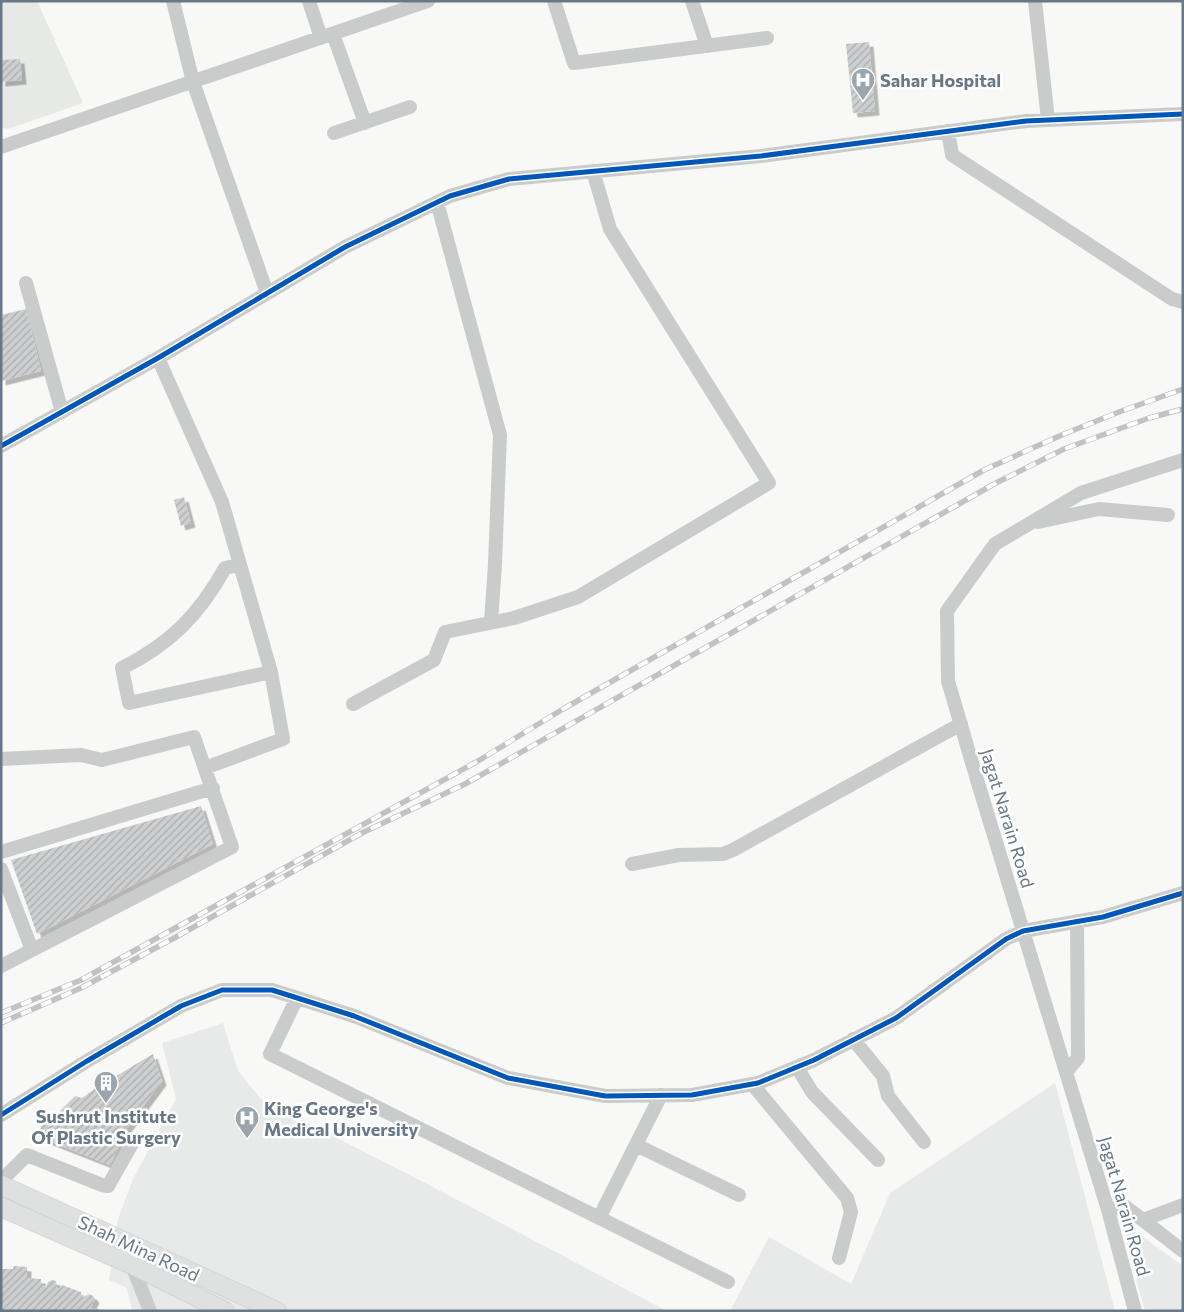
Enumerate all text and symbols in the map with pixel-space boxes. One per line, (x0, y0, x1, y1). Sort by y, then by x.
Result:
hospital icon: Sahar Hospital (850, 67, 876, 101)
place label: Sahar Hospital (880, 69, 1001, 91)
street label: Jagat Narain Road (976, 746, 1040, 890)
building icon: Sushrut Institute Of Plastic Surgery (93, 1070, 119, 1104)
place label: King George's Medical University (264, 1097, 418, 1140)
place label: Sushrut Institute Of Plastic Surgery (31, 1105, 181, 1148)
hospital icon: King George's Medical University (234, 1105, 260, 1139)
street label: Jagat Narain Road (1095, 1134, 1155, 1278)
street label: Shah Mina Road (75, 1210, 203, 1286)

